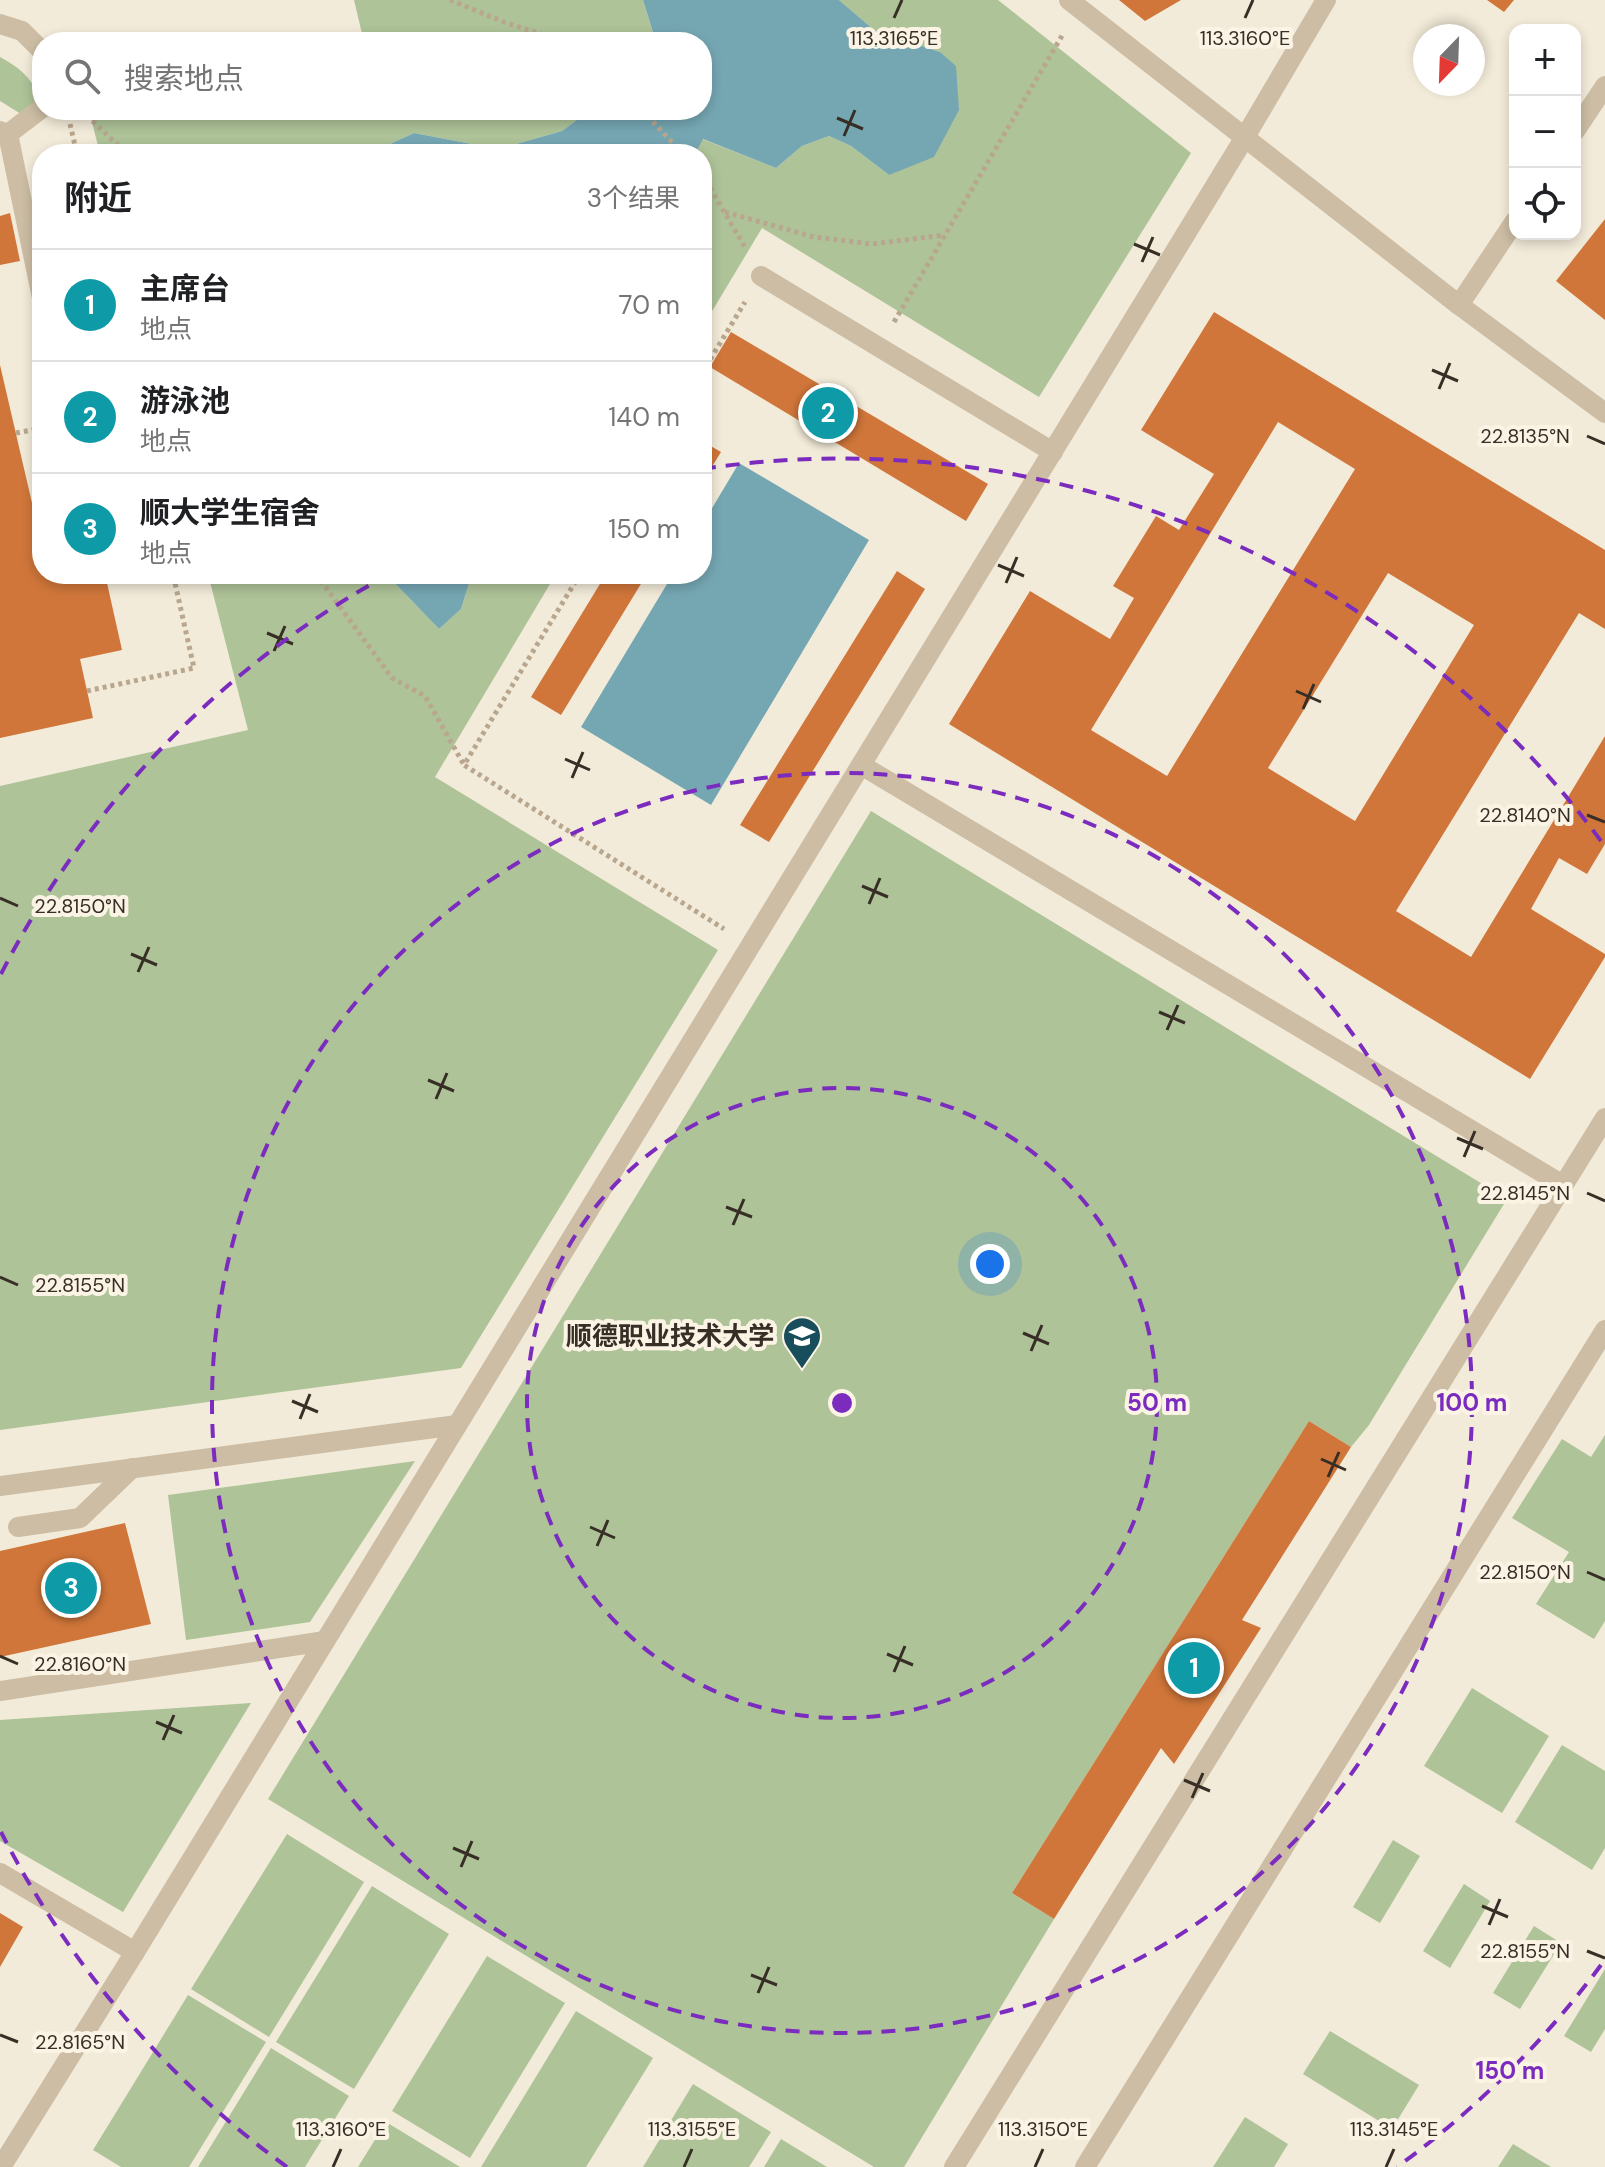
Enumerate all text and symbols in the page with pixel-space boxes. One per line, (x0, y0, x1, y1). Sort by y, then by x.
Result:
north arrow (1413, 24, 1485, 96)
map controls (1509, 24, 1581, 240)
button: + (1509, 24, 1581, 96)
text: 113.3165°E (850, 25, 938, 51)
text: 113.3160°E (1200, 25, 1290, 51)
search box (32, 32, 712, 120)
icon: search (60, 54, 104, 98)
text: 搜索地点 (124, 59, 244, 98)
button: − (1509, 96, 1581, 168)
button: locate (1509, 168, 1581, 240)
text: 附近 (64, 176, 132, 221)
text: 3个结果 (587, 181, 680, 215)
text: 主席台 (140, 269, 230, 308)
text: 1 (85, 288, 95, 322)
text: 70 m (619, 288, 680, 322)
text: 地点 (140, 312, 192, 346)
text: 游泳池 (140, 381, 230, 420)
pin: 2 (802, 383, 854, 443)
text: 2 (82, 400, 98, 434)
text: 140 m (608, 400, 680, 434)
text: 22.8135°N (1480, 423, 1570, 449)
text: 地点 (140, 424, 192, 458)
text: 顺大学生宿舍 (140, 493, 320, 532)
text: 3 (82, 512, 98, 546)
text: 150 m (608, 512, 680, 546)
text: 地点 (140, 536, 192, 570)
text: 22.8140°N (1479, 802, 1571, 828)
text: 22.8150°N (34, 893, 126, 919)
text: 22.8145°N (1480, 1180, 1570, 1206)
your location (970, 1244, 1010, 1284)
text: 22.8155°N (35, 1272, 125, 1298)
school or university icon: 顺德职业技术大学 (781, 1315, 823, 1370)
place label: 顺德职业技术大学 (566, 1319, 774, 1353)
text: 50 m (1127, 1387, 1187, 1418)
text: 100 m (1437, 1387, 1507, 1418)
centre of rings (828, 1389, 856, 1417)
pin: 3 (45, 1558, 97, 1618)
text: 22.8150°N (1479, 1559, 1571, 1585)
pin: 1 (1168, 1638, 1220, 1698)
text: 22.8160°N (34, 1651, 126, 1677)
text: 22.8155°N (1480, 1938, 1570, 1964)
text: 22.8165°N (35, 2029, 125, 2055)
text: 150 m (1476, 2055, 1544, 2086)
text: 113.3160°E (296, 2116, 386, 2142)
text: 113.3155°E (648, 2116, 736, 2142)
text: 113.3150°E (998, 2116, 1088, 2142)
text: 113.3145°E (1350, 2116, 1438, 2142)

